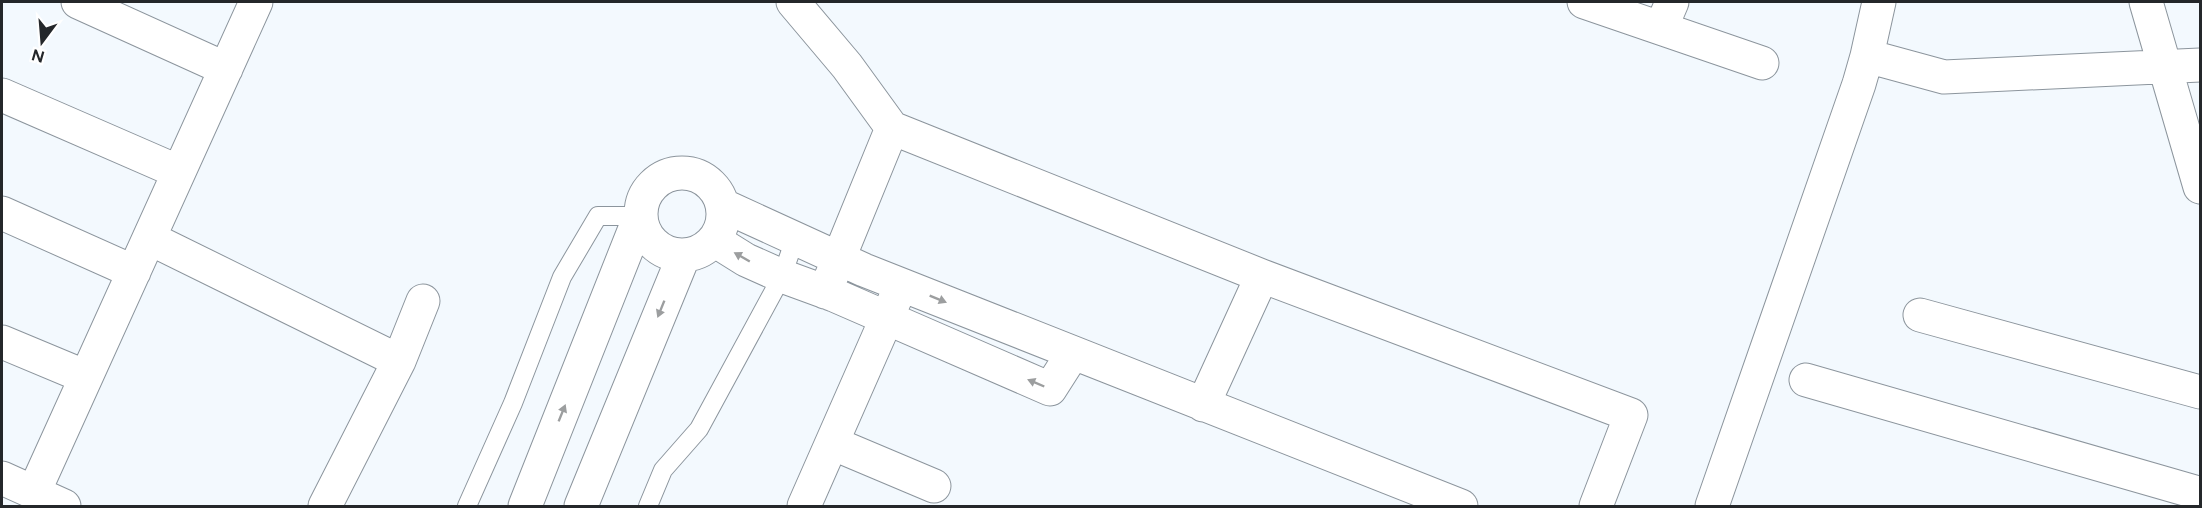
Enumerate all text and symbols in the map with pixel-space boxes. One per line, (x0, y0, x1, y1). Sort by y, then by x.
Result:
north arrow (12, 12, 72, 72)
text: N (29, 45, 47, 67)
one-way arrow (734, 251, 750, 262)
one-way arrow (929, 295, 947, 304)
one-way arrow (656, 301, 666, 319)
one-way arrow (1026, 378, 1044, 388)
one-way arrow (558, 404, 567, 422)

